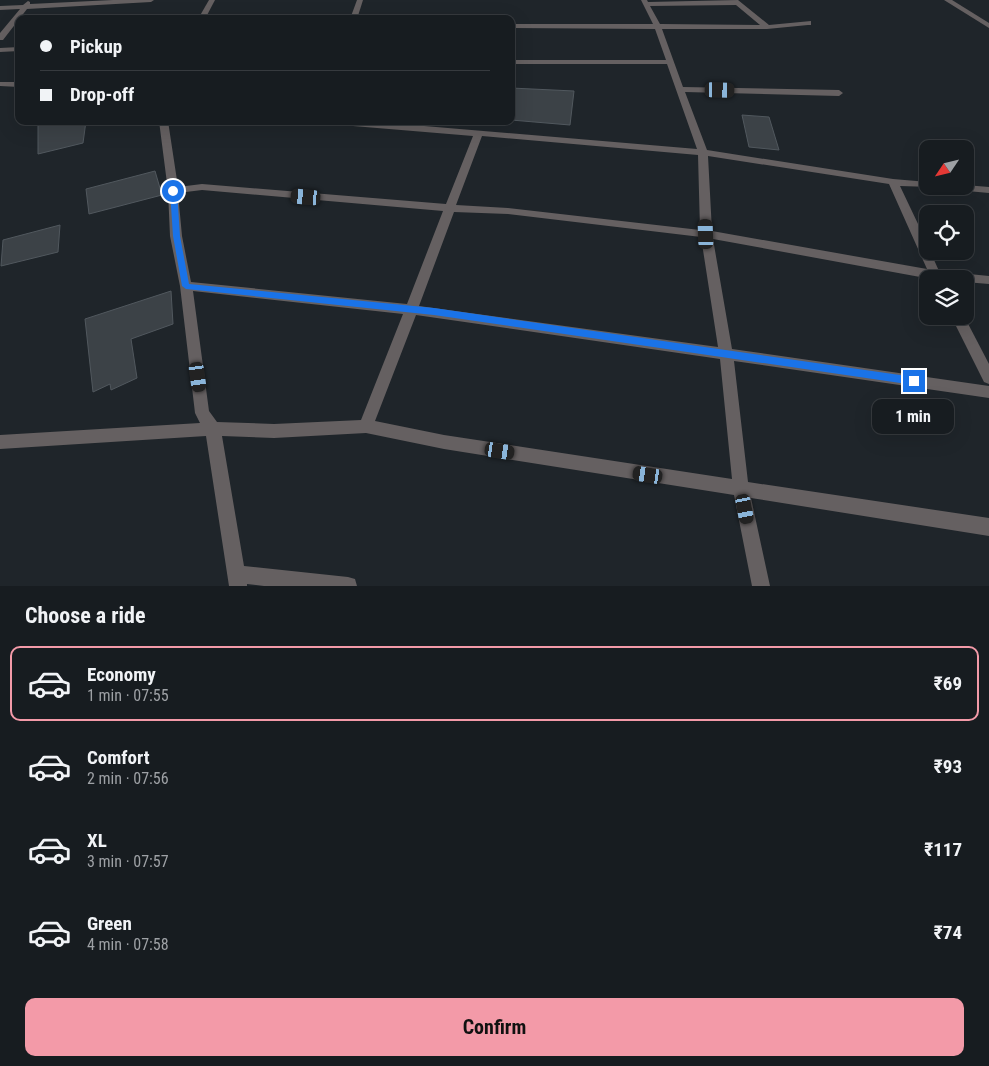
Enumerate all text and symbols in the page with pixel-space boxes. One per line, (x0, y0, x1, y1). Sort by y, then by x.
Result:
text: Pickup (70, 35, 122, 58)
car (704, 82, 735, 98)
text: Drop-off (70, 83, 134, 106)
north arrow (919, 140, 974, 195)
map controls (919, 140, 974, 325)
route start (162, 180, 184, 202)
car (290, 188, 321, 206)
button: locate (919, 205, 974, 260)
car (697, 219, 714, 249)
button: layers (919, 270, 974, 325)
car (188, 361, 207, 393)
route end (903, 370, 925, 392)
callout: 1 min (873, 398, 955, 434)
text: 1 min (895, 407, 931, 426)
car (484, 441, 515, 461)
car (632, 465, 663, 485)
car (734, 493, 755, 525)
text: Choose a ride (25, 603, 146, 628)
icon: car (27, 661, 72, 706)
text: Economy (87, 663, 156, 686)
text: ₹69 (934, 672, 962, 695)
text: 1 min · 07:55 (87, 686, 169, 705)
icon: car (27, 744, 72, 789)
text: Comfort (87, 746, 150, 769)
text: ₹93 (934, 755, 962, 778)
text: 2 min · 07:56 (87, 769, 169, 788)
icon: car (27, 827, 72, 872)
text: XL (87, 829, 107, 852)
text: ₹117 (924, 838, 962, 861)
text: 3 min · 07:57 (87, 852, 169, 871)
icon: car (27, 910, 72, 955)
text: Green (87, 912, 132, 935)
text: ₹74 (934, 921, 962, 944)
text: 4 min · 07:58 (87, 935, 169, 954)
button: Confirm (25, 998, 964, 1056)

